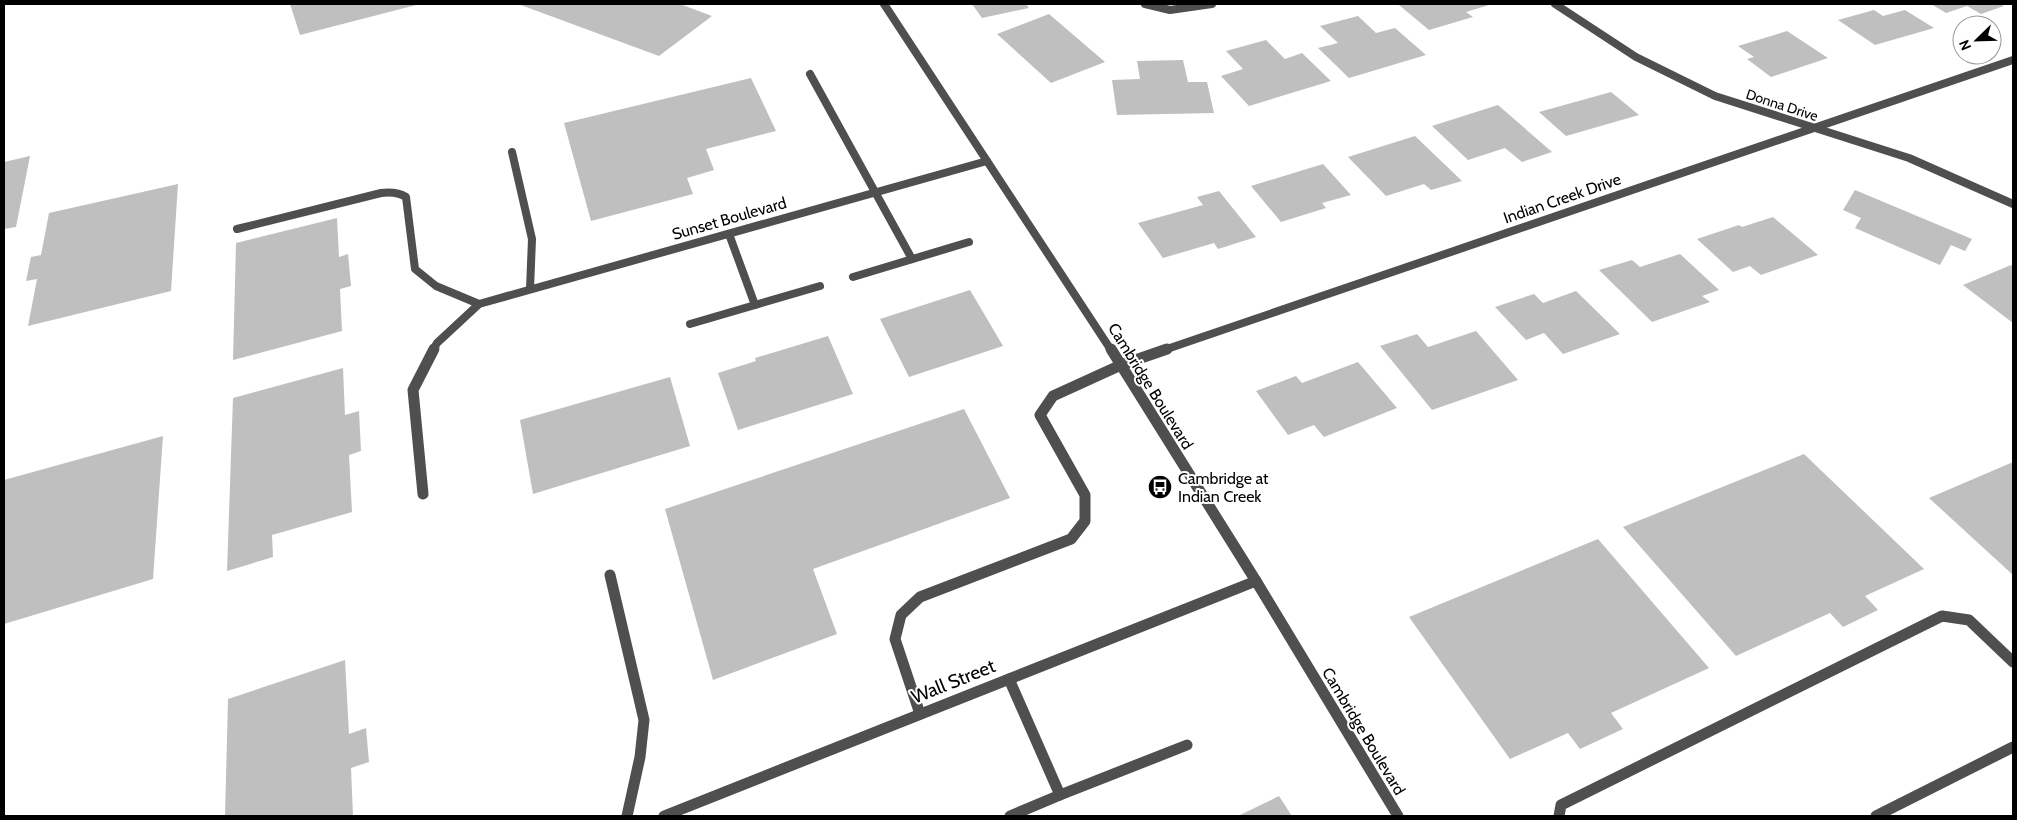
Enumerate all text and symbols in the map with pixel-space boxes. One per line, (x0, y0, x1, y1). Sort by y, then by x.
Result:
north arrow (1952, 15, 2002, 65)
text: N (1955, 37, 1975, 53)
street label: Donna Drive (1744, 85, 1820, 125)
street label: Indian Creek Drive (1501, 169, 1623, 227)
street label: Sunset Boulevard (670, 193, 789, 244)
street label: Cambridge Boulevard (1104, 320, 1197, 453)
place label: Cambridge at Indian Creek (1178, 469, 1269, 506)
bus stop icon: Cambridge at Indian Creek (1147, 474, 1173, 500)
street label: Wall Street (908, 654, 999, 709)
street label: Cambridge Boulevard (1318, 664, 1409, 798)

